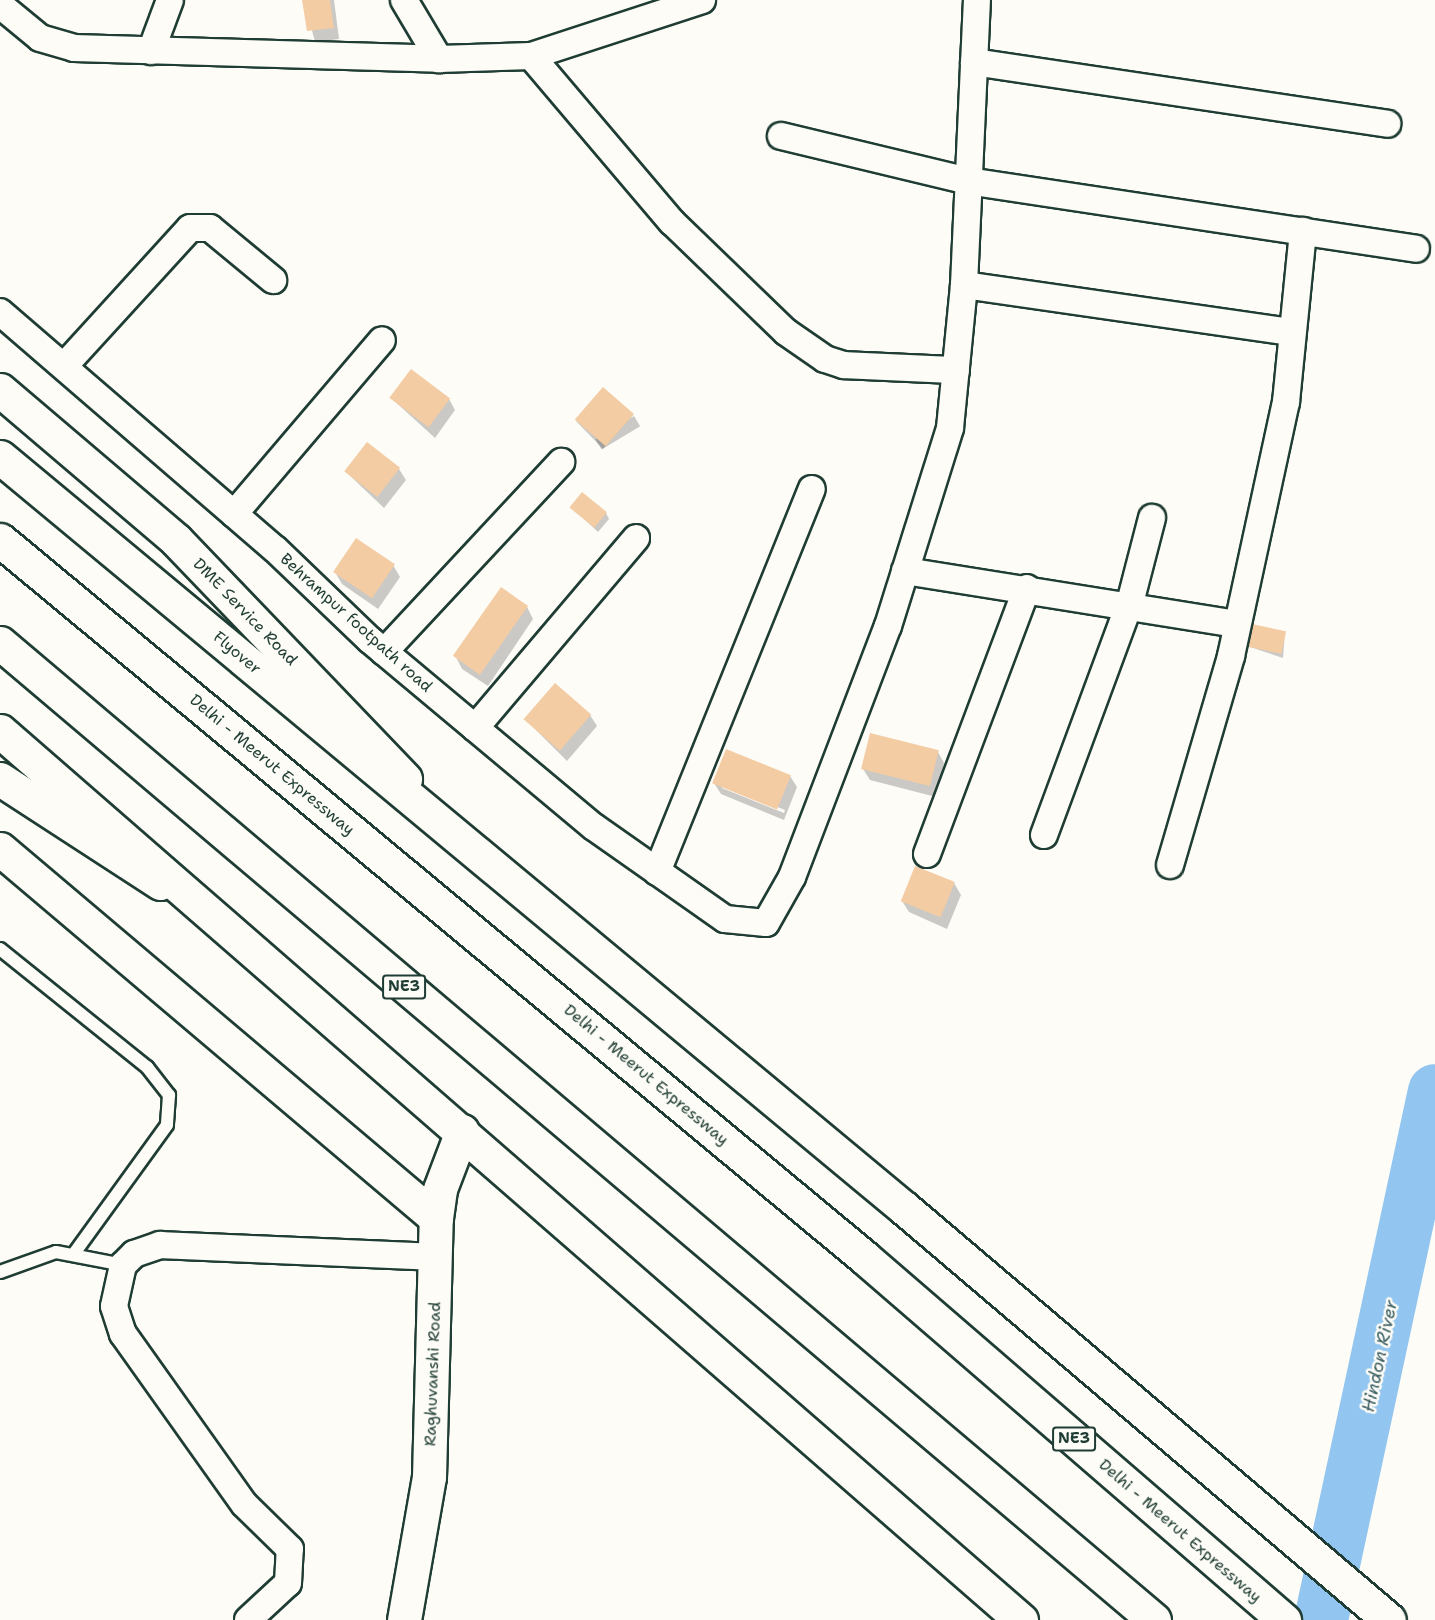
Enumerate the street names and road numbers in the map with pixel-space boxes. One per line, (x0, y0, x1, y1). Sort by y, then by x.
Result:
street label: Behrampur footpath road (276, 550, 436, 696)
street label: DME Service Road (189, 554, 301, 670)
street label: Flyover (209, 628, 265, 678)
street label: Delhi - Meerut Expressway (186, 690, 358, 840)
road number: NE3 (382, 975, 426, 999)
street label: Delhi - Meerut Expressway (560, 1000, 732, 1150)
street label: Raghuvanshi Road (421, 1301, 445, 1447)
road number: NE3 (1052, 1427, 1096, 1451)
street label: Delhi - Meerut Expressway (1095, 1455, 1265, 1607)

